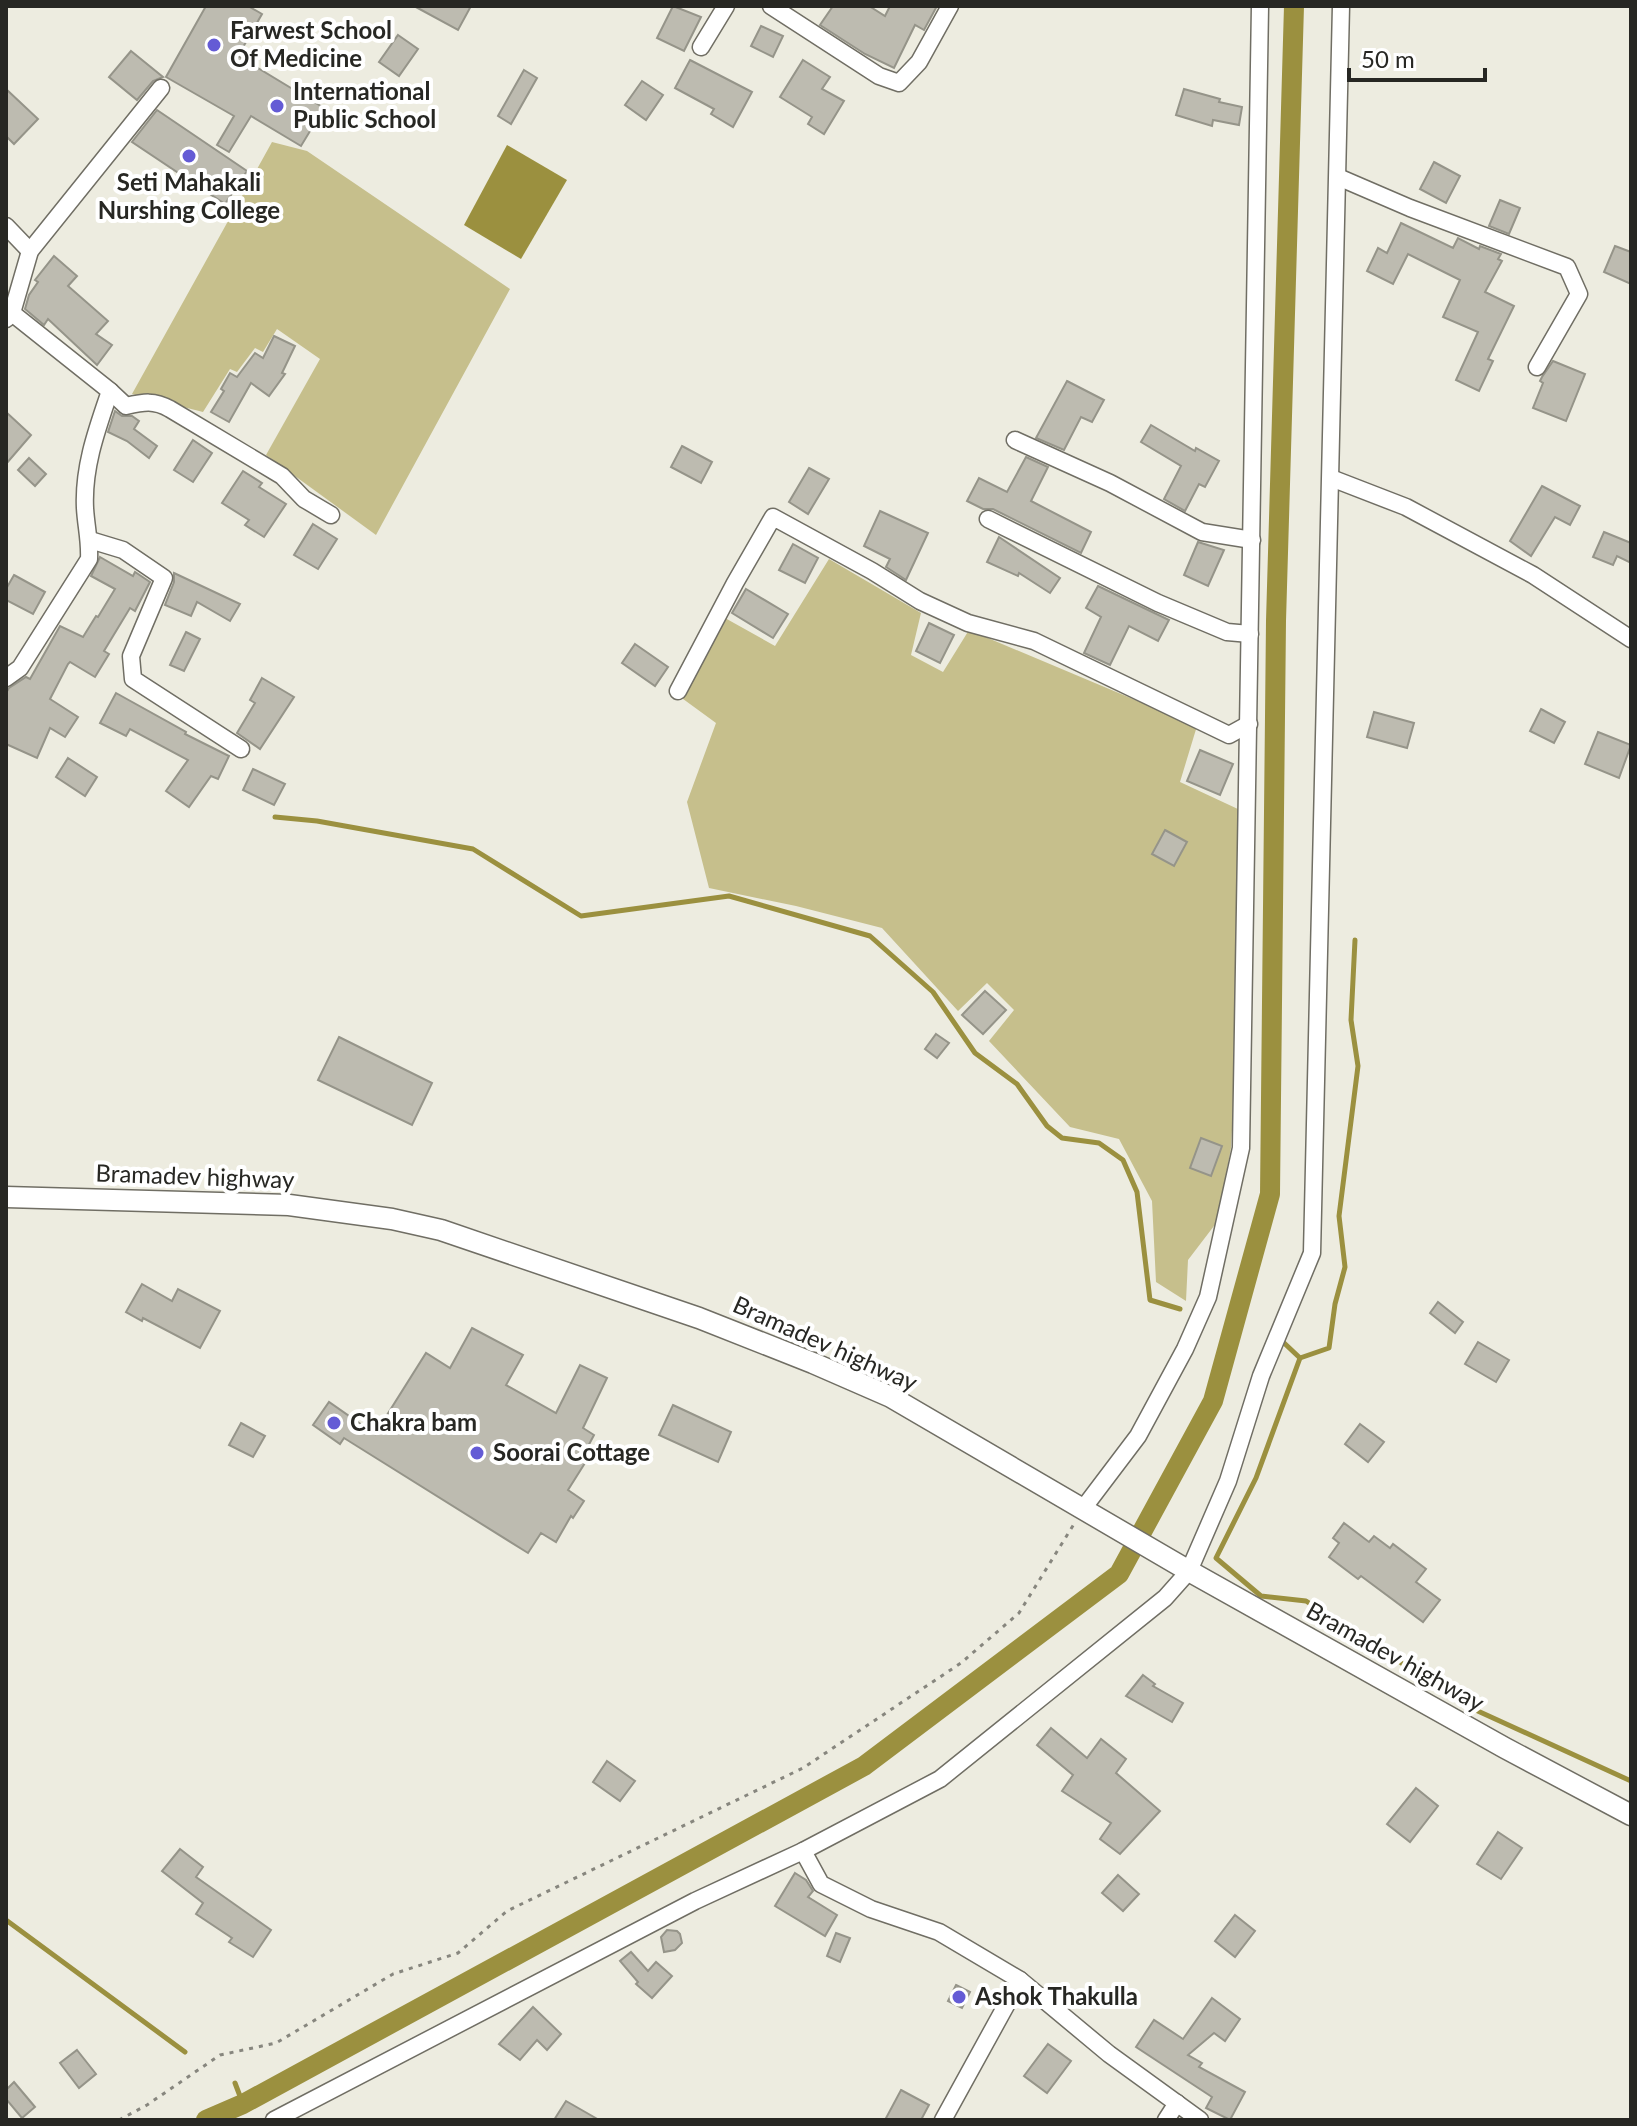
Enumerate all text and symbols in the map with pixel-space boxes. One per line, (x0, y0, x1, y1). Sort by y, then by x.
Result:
place label: Farwest School Of Medicine (230, 15, 392, 72)
scale bar (1349, 32, 1485, 82)
marker: Farwest School Of Medicine (205, 36, 223, 54)
text: 50 m (1361, 44, 1415, 73)
place label: International Public School (293, 76, 436, 133)
marker: International Public School (268, 97, 286, 115)
marker: Seti Mahakali Nurshing College (180, 147, 198, 165)
place label: Seti Mahakali Nurshing College (98, 167, 280, 224)
street label: Bramadev highway (95, 1158, 296, 1193)
street label: Bramadev highway (729, 1289, 923, 1397)
place label: Chakra bam (350, 1407, 477, 1436)
marker: Chakra bam (325, 1414, 343, 1432)
place label: Soorai Cottage (493, 1437, 650, 1466)
marker: Soorai Cottage (468, 1444, 486, 1462)
street label: Bramadev highway (1302, 1595, 1490, 1717)
place label: Ashok Thakulla (974, 1981, 1138, 2010)
marker: Ashok Thakulla (950, 1988, 968, 2006)

